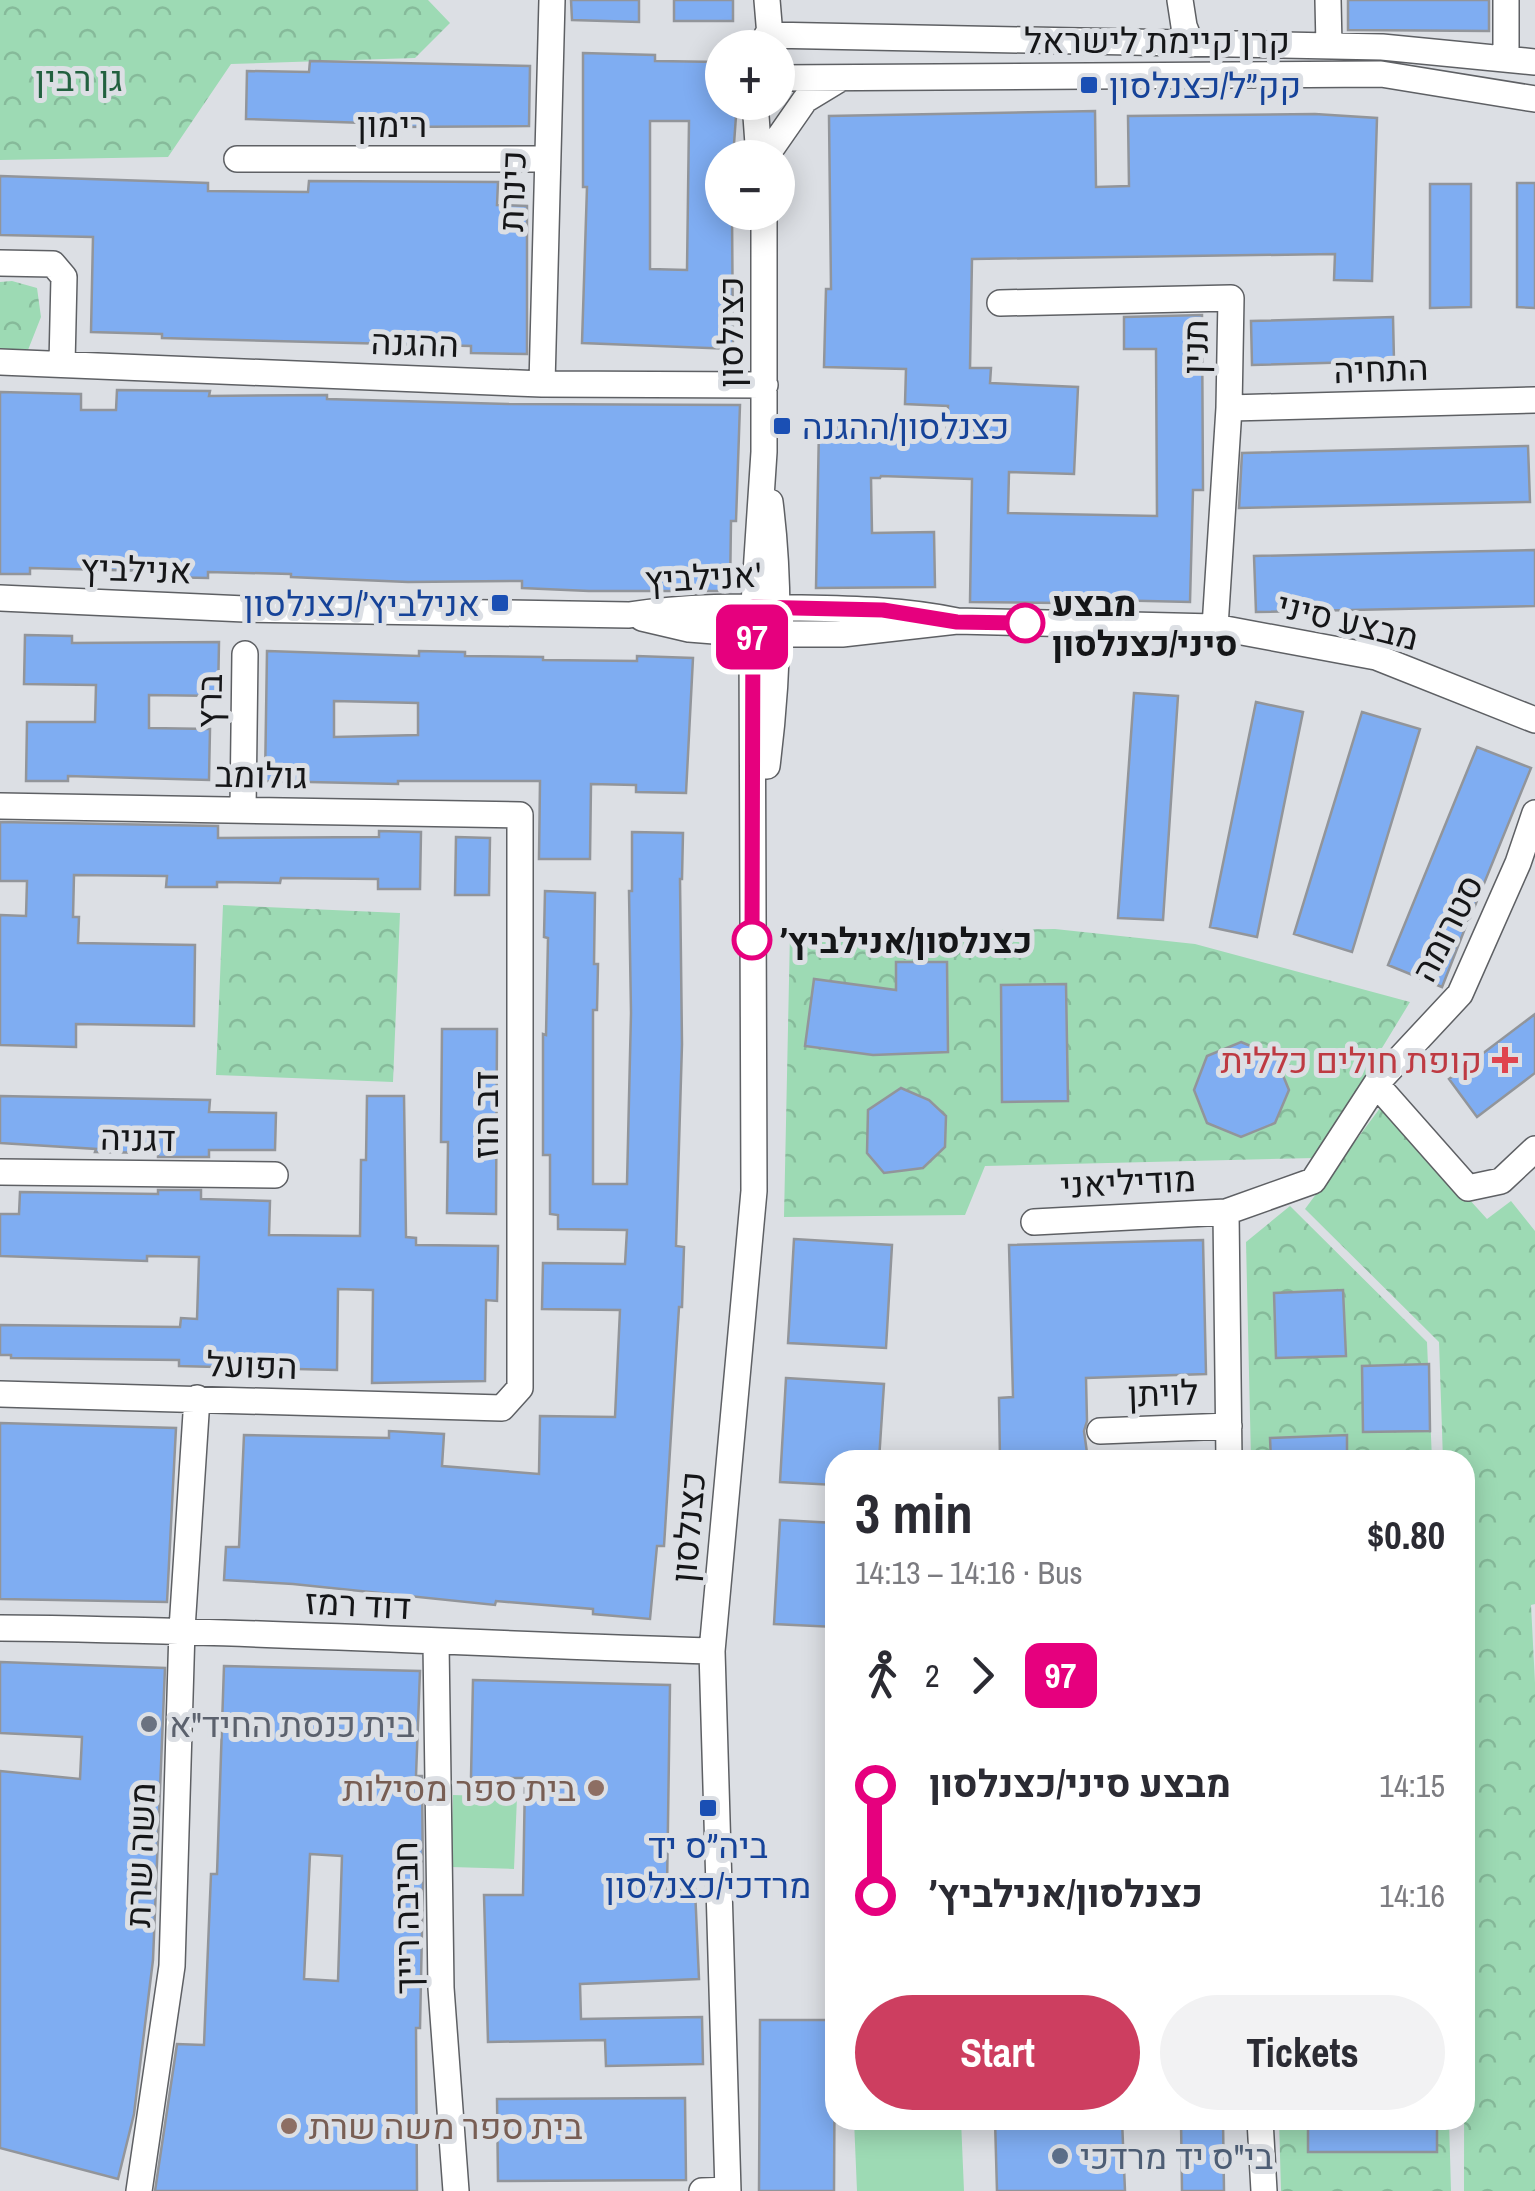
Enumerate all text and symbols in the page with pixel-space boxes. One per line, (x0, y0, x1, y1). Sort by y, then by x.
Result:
street label: קרן קיימת לישראל (1024, 17, 1290, 64)
map controls (705, 30, 795, 230)
button: + (705, 30, 795, 120)
park label: גן רבין (35, 55, 123, 102)
place label: קק״ל/כצנלסון (1109, 62, 1301, 109)
marker: קק״ל/כצנלסון (1078, 74, 1100, 96)
street label: רימון (357, 101, 427, 148)
button: − (705, 140, 795, 230)
street label: כינרת (487, 150, 537, 232)
street label: כצנלסון (707, 276, 754, 388)
street label: ההגנה (370, 318, 460, 368)
street label: תנין (1171, 319, 1219, 375)
street label: התחיה (1333, 344, 1429, 394)
place label: כצנלסון/ההגנה (802, 403, 1009, 450)
marker: כצנלסון/ההגנה (771, 415, 793, 437)
street label: אנילביץ (80, 544, 192, 594)
street label: אנילביץ' (643, 550, 763, 604)
place label: אנילביץ׳/כצנלסון (243, 580, 480, 627)
place label: מבצע סיני/כצנלסון (1052, 580, 1238, 667)
street label: מבצע סיני (1272, 581, 1424, 661)
marker: אנילביץ׳/כצנלסון (489, 592, 511, 614)
line badge: 97 (707, 604, 797, 670)
marker: מבצע סיני/כצנלסון (1006, 604, 1044, 642)
text: 97 (736, 614, 768, 661)
street label: ברץ (185, 673, 233, 729)
street label: גולומב (214, 751, 308, 799)
street label: סטרומה (1400, 866, 1494, 990)
place label: כצנלסון/אנילביץ׳ (780, 917, 1032, 964)
marker: כצנלסון/אנילביץ׳ (733, 921, 771, 959)
place label: קופת חולים כללית (1221, 1037, 1482, 1084)
marker: קופת חולים כללית (1492, 1047, 1518, 1073)
street label: דב הוז (462, 1071, 509, 1159)
street label: דגניה (100, 1114, 176, 1162)
street label: מודיליאני (1059, 1155, 1197, 1209)
street label: הפועל (206, 1340, 298, 1390)
street label: לויתן (1127, 1368, 1199, 1418)
street label: כצנלסון (660, 1470, 716, 1584)
text: 3 min (855, 1476, 973, 1550)
text: $0.80 (1367, 1510, 1445, 1561)
text: 14:13 – 14:16 · Bus (855, 1551, 1083, 1594)
street label: דוד רמז (304, 1578, 412, 1630)
icon: walk (855, 1648, 910, 1703)
icon: forward (955, 1648, 1010, 1703)
text: 97 (1045, 1652, 1077, 1699)
text: 2 (925, 1654, 940, 1697)
place label: בית כנסת החיד"א (169, 1701, 415, 1748)
marker: בית כנסת החיד"א (138, 1713, 160, 1735)
text: מבצע סיני/כצנלסון (929, 1758, 1231, 1809)
text: 14:15 (1379, 1764, 1445, 1807)
place label: בית ספר מסילות (343, 1765, 576, 1812)
marker: בית ספר מסילות (585, 1777, 607, 1799)
street label: משה שרת (114, 1782, 166, 1928)
marker: ביה״ס יד מרדכי/כצנלסון (697, 1797, 719, 1819)
place label: ביה״ס יד מרדכי/כצנלסון (605, 1822, 811, 1909)
street label: חביבה רייך (381, 1841, 431, 1995)
text: כצנלסון/אנילביץ׳ (929, 1868, 1203, 1919)
text: 14:16 (1379, 1874, 1445, 1917)
button: Start (855, 1995, 1140, 2110)
button: Tickets (1160, 1995, 1445, 2110)
place label: בית ספר משה שרת (309, 2103, 583, 2150)
marker: בית ספר משה שרת (278, 2115, 300, 2137)
place label: בי"ס יד מרדכי (1080, 2133, 1273, 2180)
marker: בי"ס יד מרדכי (1049, 2145, 1071, 2167)

